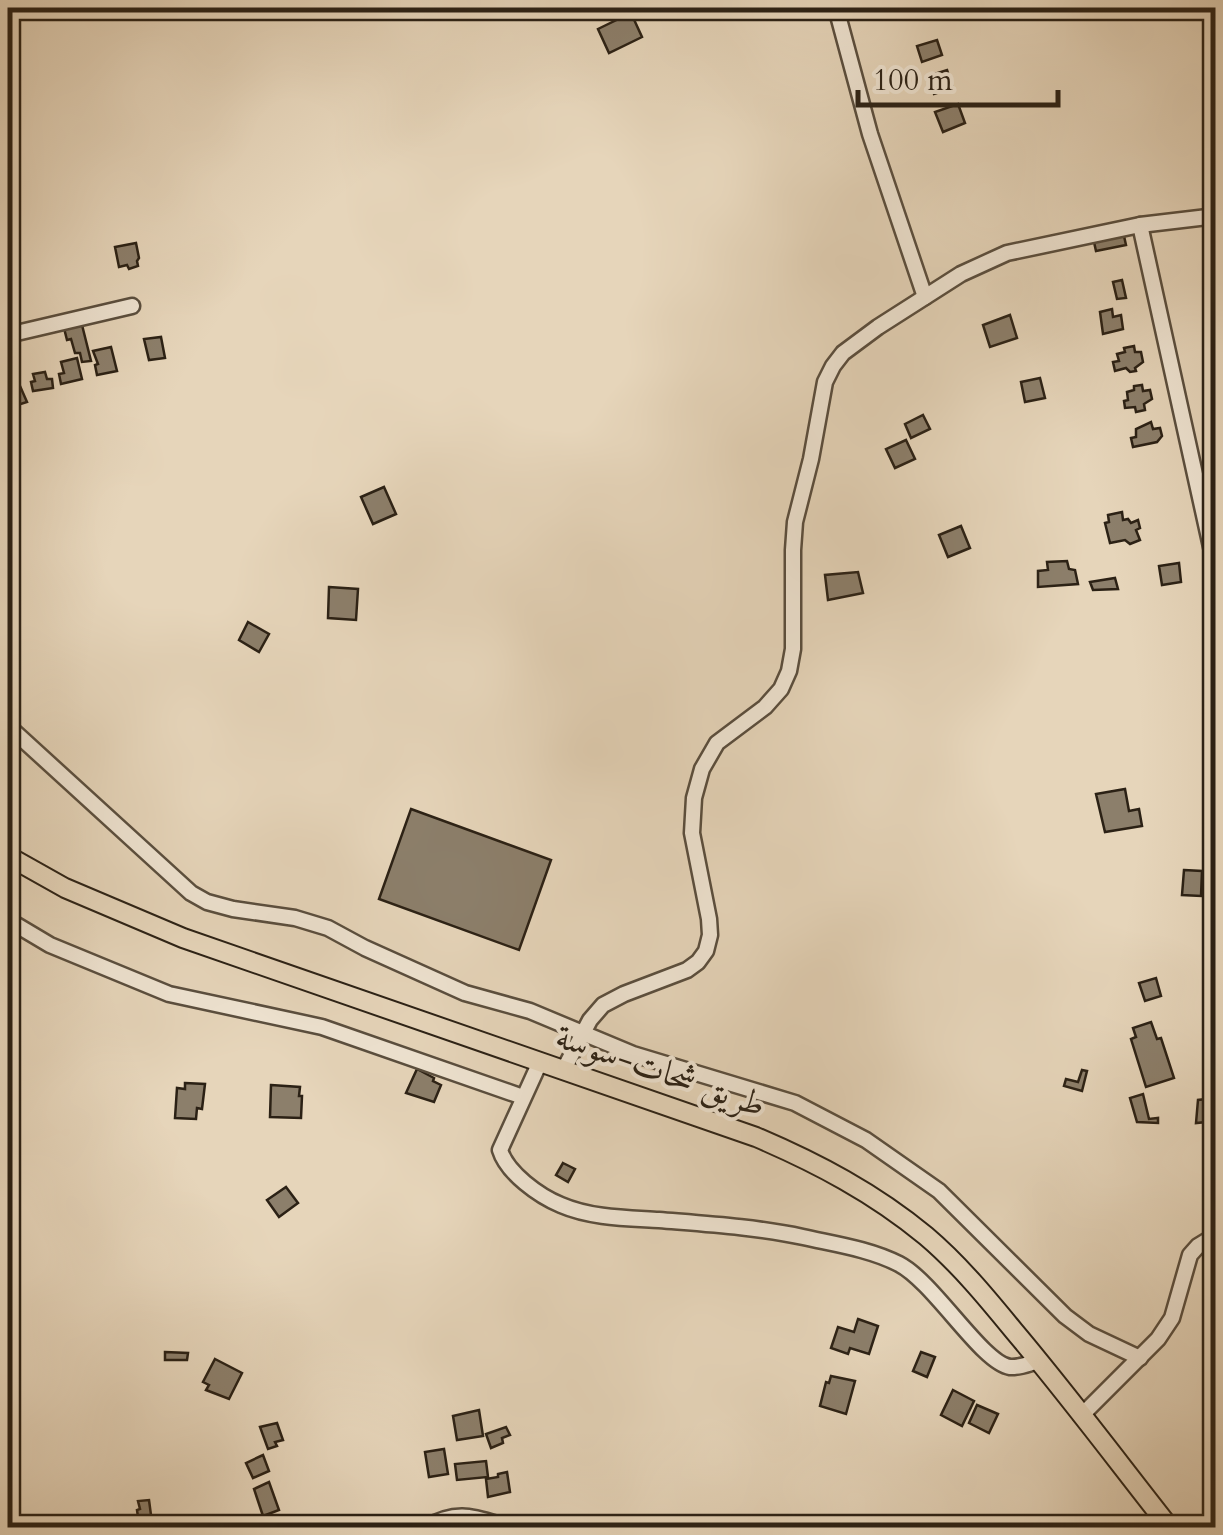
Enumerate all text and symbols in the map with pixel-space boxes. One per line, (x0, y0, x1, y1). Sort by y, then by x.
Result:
scale bar (858, 45, 1058, 107)
text: 100 m (873, 60, 953, 101)
street label: طريق شحات-سوسة (549, 1013, 772, 1129)

